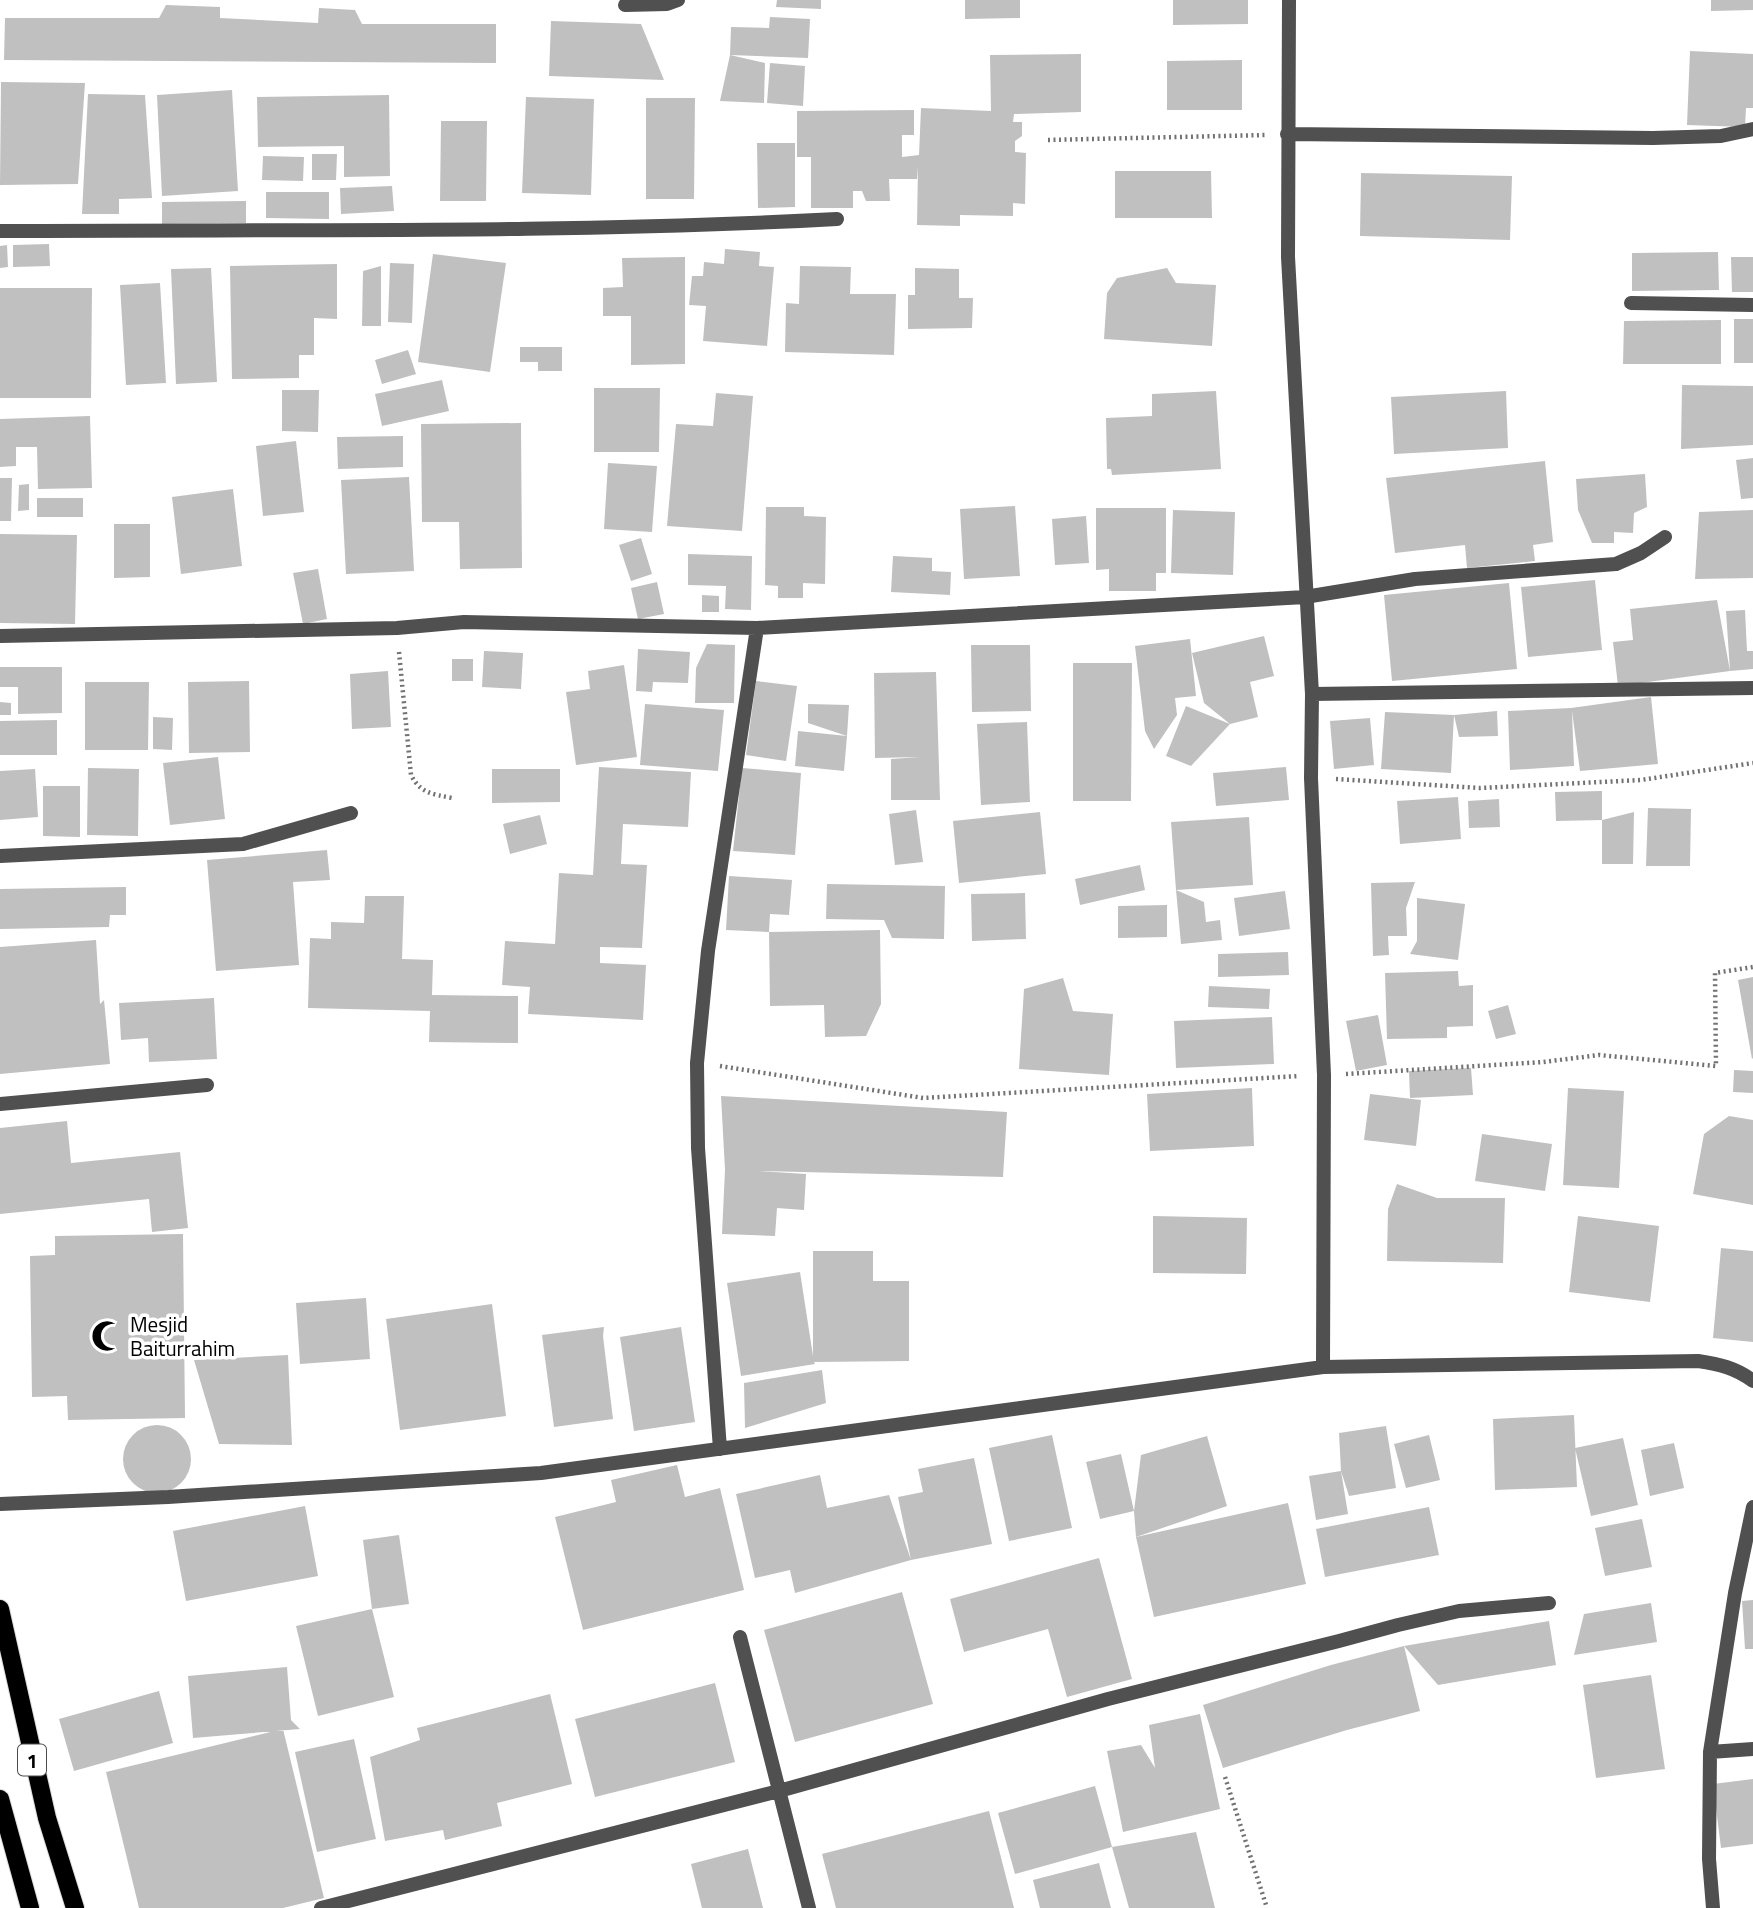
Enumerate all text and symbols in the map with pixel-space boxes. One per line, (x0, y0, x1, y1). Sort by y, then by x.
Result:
place label: Mesjid Baiturrahim (130, 1308, 235, 1364)
mosque icon: Mesjid Baiturrahim (90, 1319, 124, 1353)
road number: 1 (18, 1744, 46, 1776)

